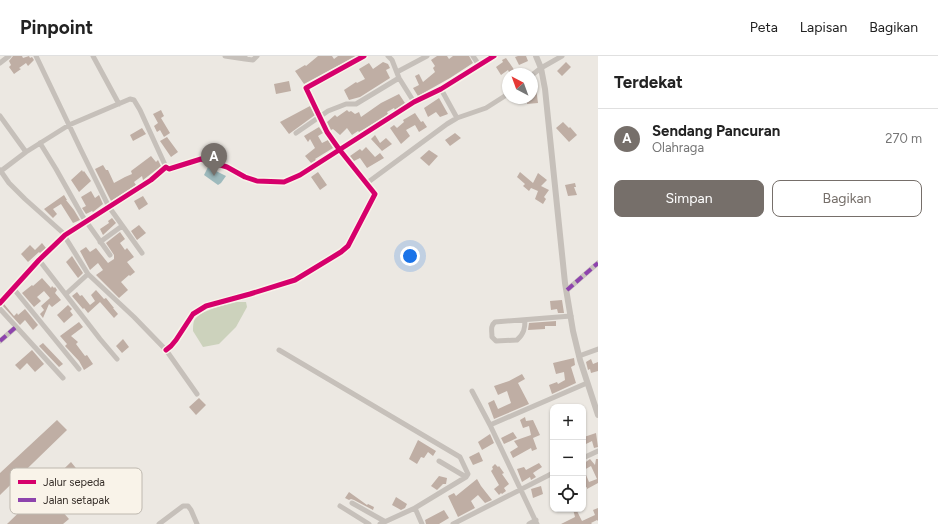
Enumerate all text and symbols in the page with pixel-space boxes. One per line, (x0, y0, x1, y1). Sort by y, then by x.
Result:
text: Pinpoint (20, 16, 93, 39)
text: Peta (750, 19, 778, 36)
text: Lapisan (800, 19, 847, 36)
text: Bagikan (869, 19, 918, 36)
north arrow (502, 68, 538, 104)
text: Terdekat (614, 72, 683, 92)
text: Sendang Pancuran (652, 122, 780, 140)
text: A (622, 131, 632, 146)
text: 270 m (885, 131, 922, 146)
text: Olahraga (652, 140, 704, 155)
pin: A (201, 143, 227, 176)
button: Simpan (614, 180, 764, 217)
button: Bagikan (772, 180, 922, 217)
your location (400, 246, 420, 266)
map controls (550, 404, 586, 512)
button: + (550, 404, 586, 440)
button: − (550, 440, 586, 476)
legend (10, 468, 142, 514)
text: Jalur sepeda (43, 476, 105, 489)
button: locate (550, 476, 586, 512)
text: Jalan setapak (43, 494, 110, 507)

